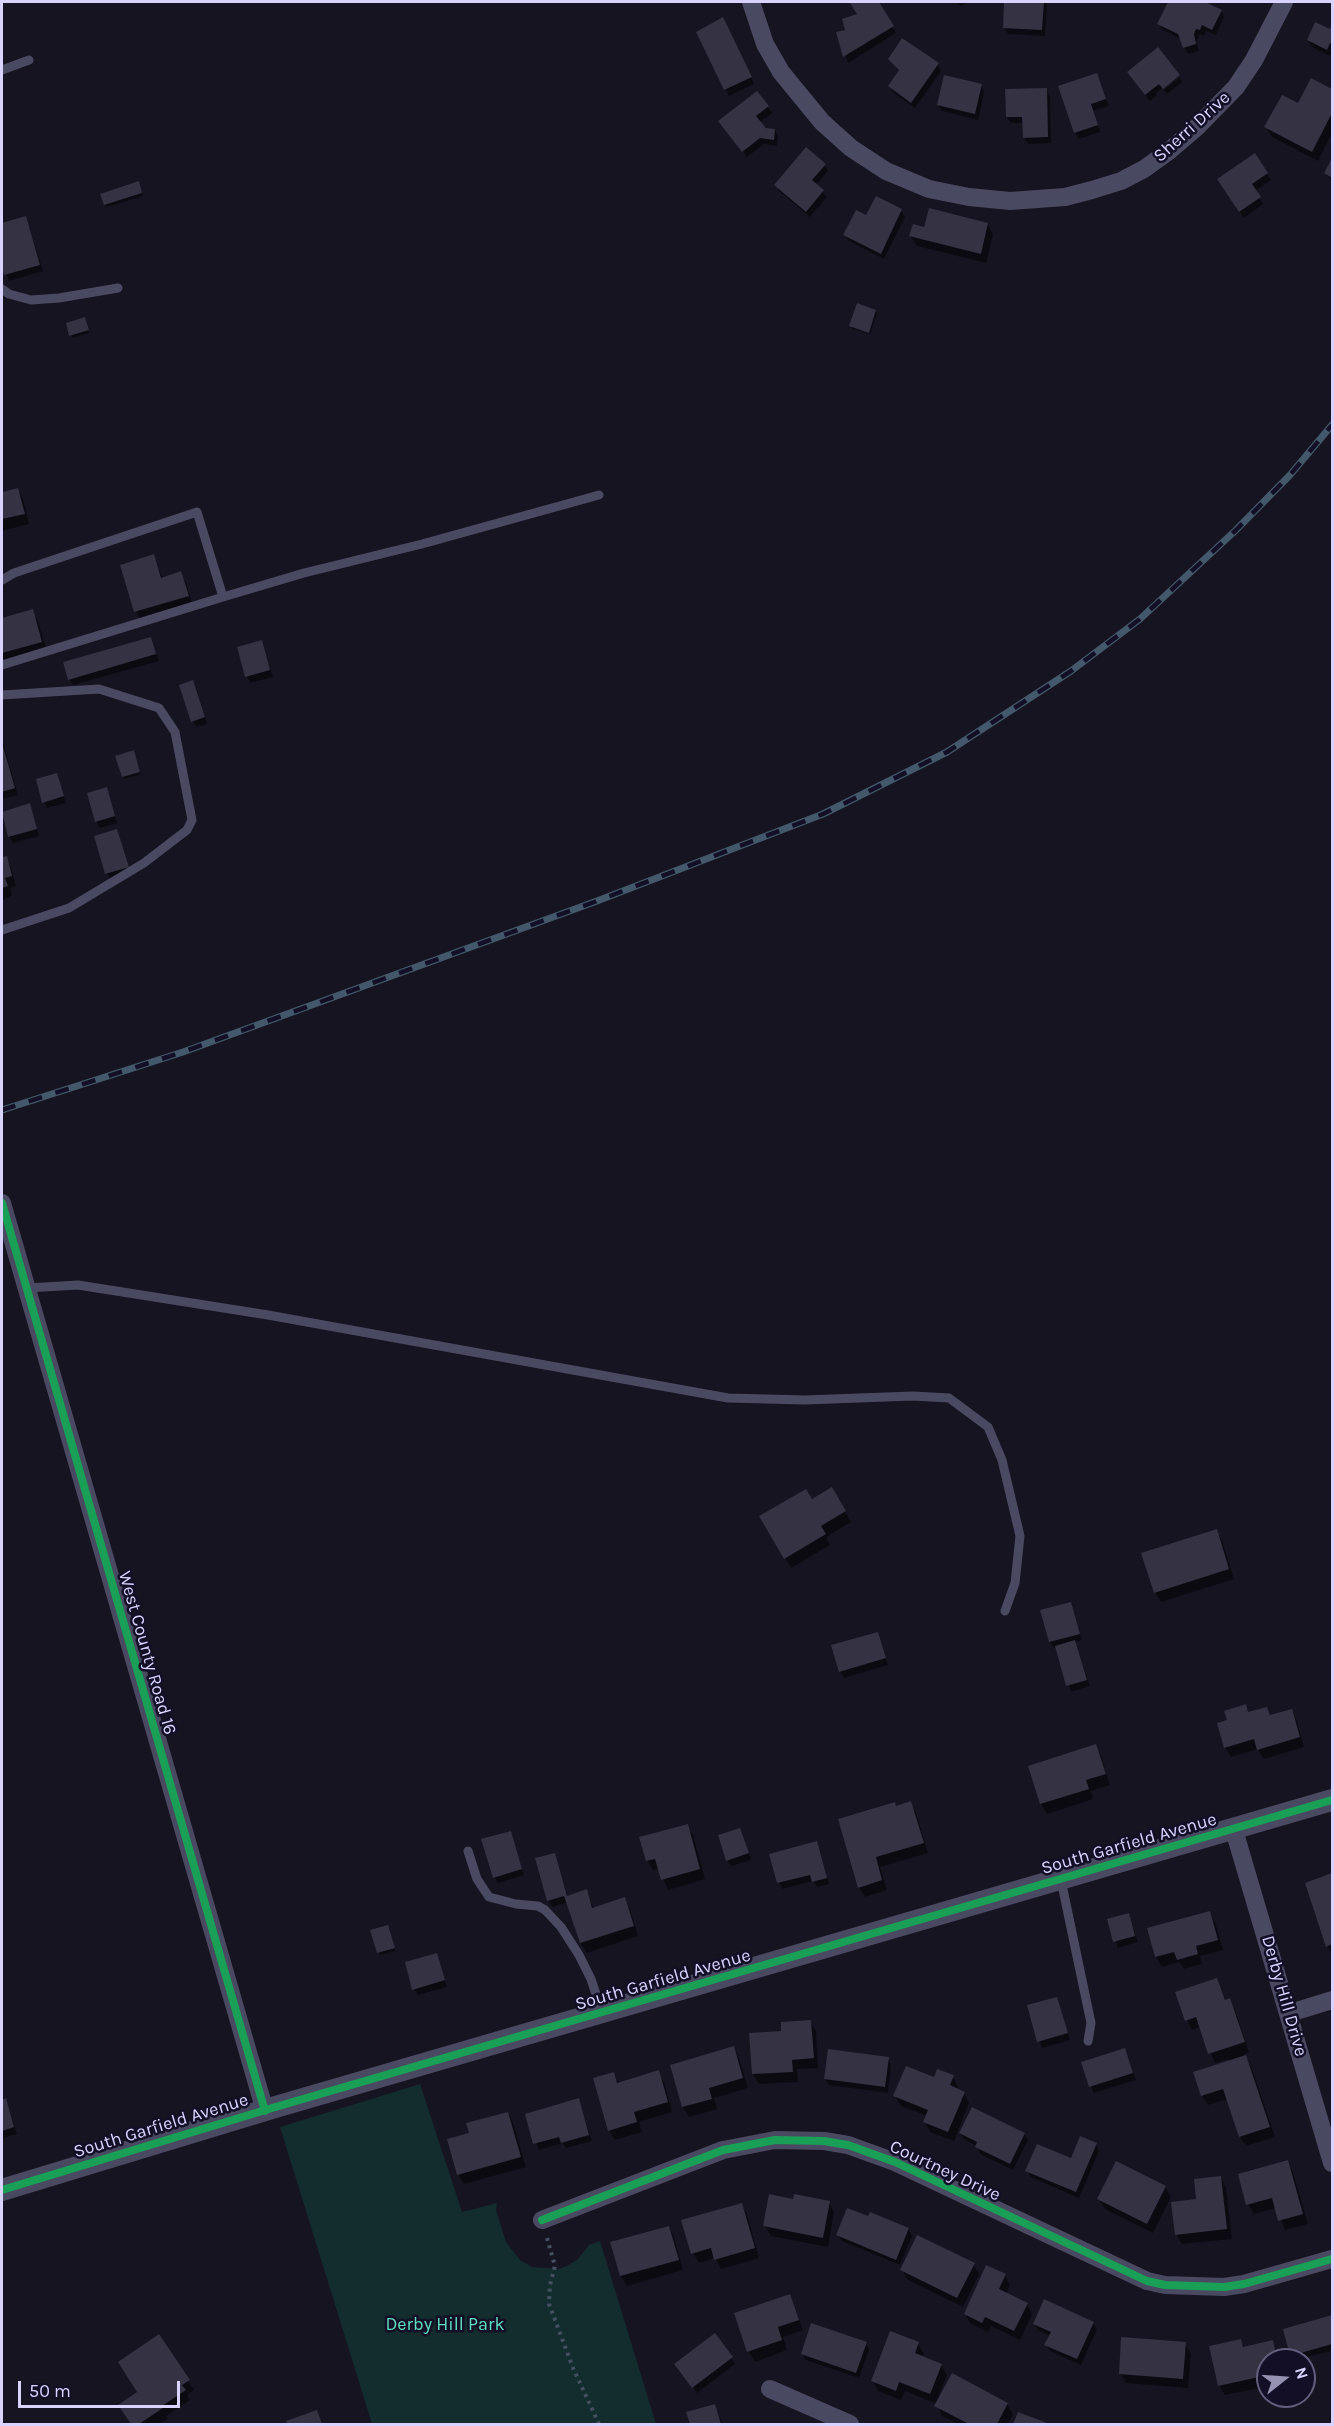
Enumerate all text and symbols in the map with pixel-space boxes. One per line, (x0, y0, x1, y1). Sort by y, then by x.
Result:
street label: Sherri Drive (1149, 87, 1235, 167)
street label: West County Road 16 (113, 1569, 181, 1737)
street label: South Garfield Avenue (1039, 1809, 1219, 1879)
street label: Derby Hill Drive (1256, 1933, 1312, 2059)
street label: South Garfield Avenue (573, 1945, 753, 2015)
street label: South Garfield Avenue (71, 2089, 251, 2163)
street label: Courtney Drive (886, 2136, 1004, 2206)
park label: Derby Hill Park (385, 2314, 505, 2336)
north arrow (1256, 2348, 1316, 2408)
text: N (1291, 2365, 1313, 2381)
scale bar (21, 2369, 183, 2407)
text: 50 m (29, 2380, 71, 2402)

